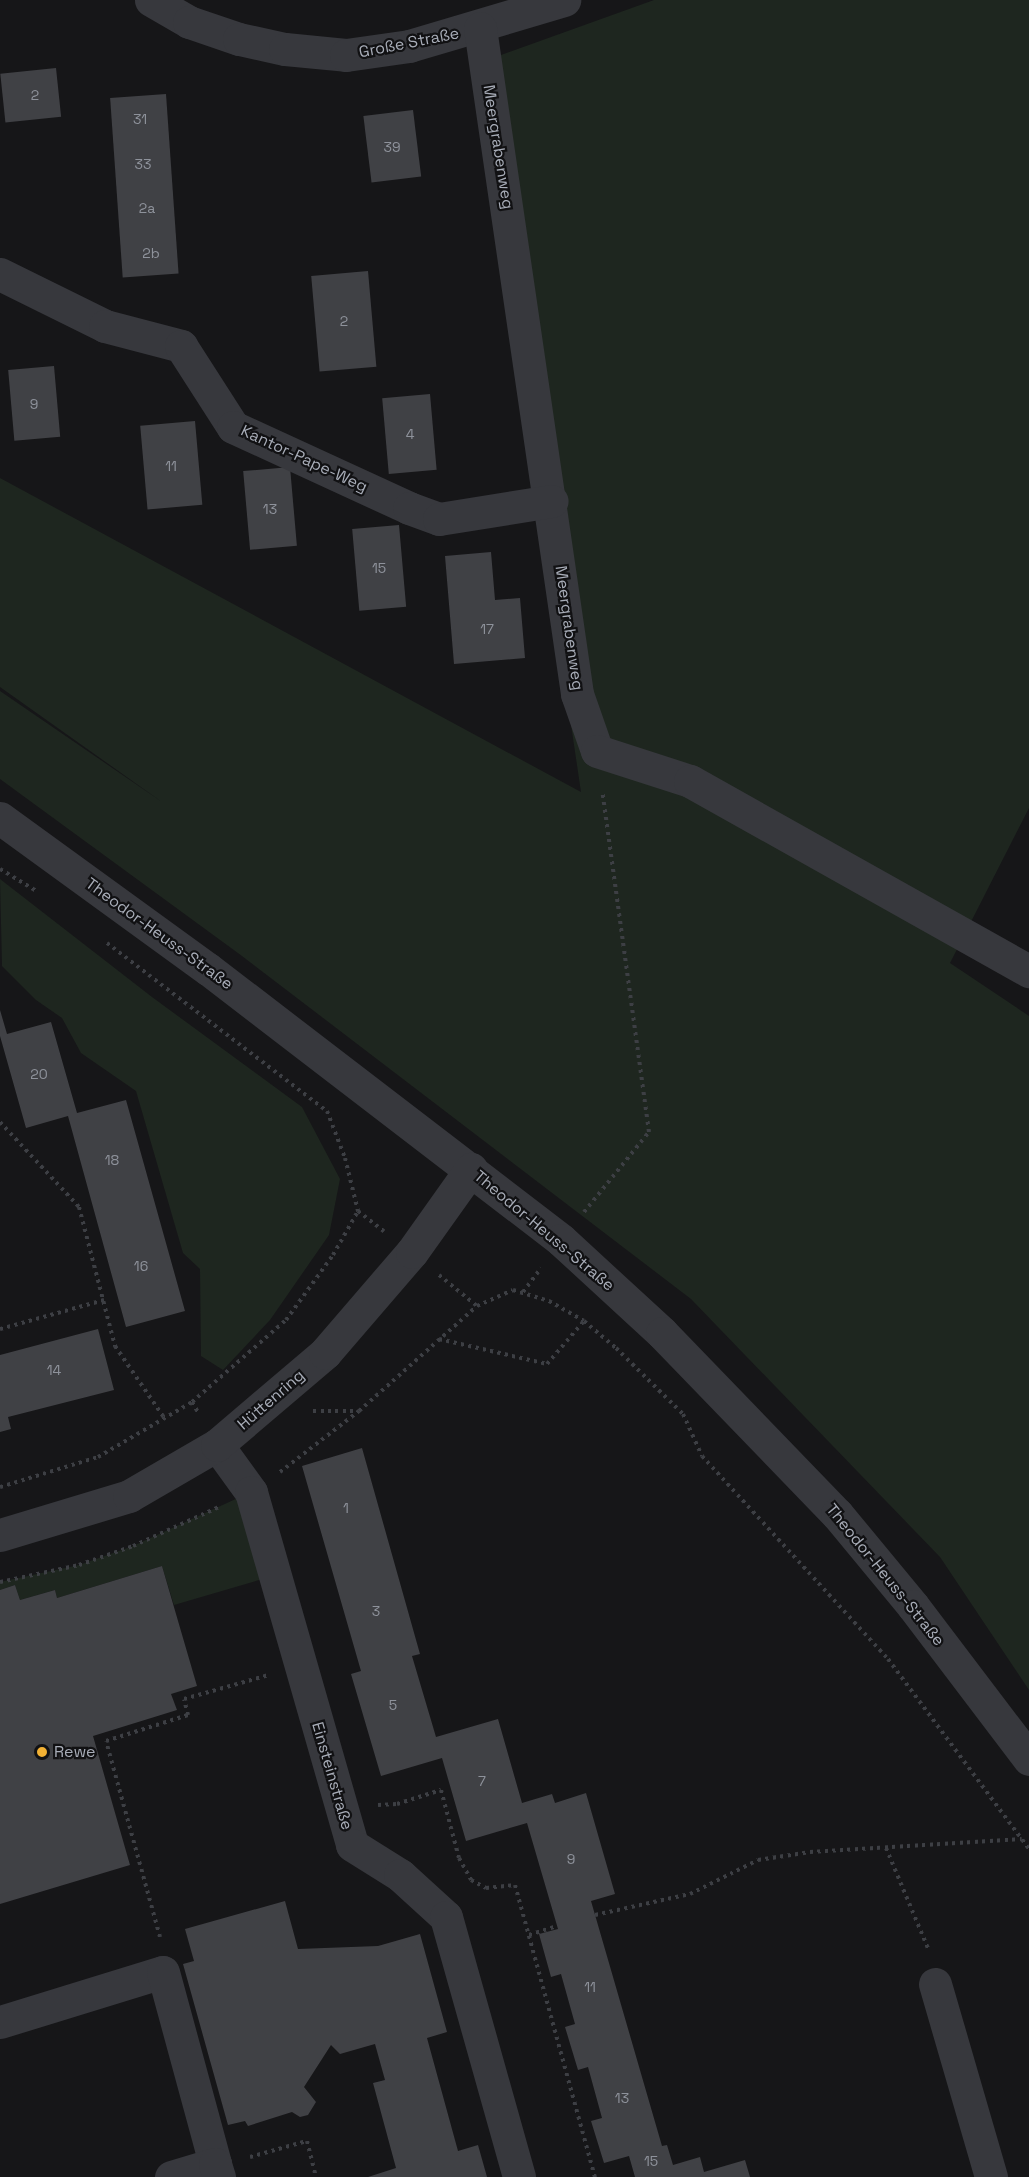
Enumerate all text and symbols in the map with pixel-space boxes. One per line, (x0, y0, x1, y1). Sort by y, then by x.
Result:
street label: Große Straße (357, 24, 461, 62)
street label: Meergrabenweg (479, 83, 517, 211)
house number: 2 (31, 87, 39, 103)
house number: 31 (133, 111, 147, 127)
house number: 39 (383, 139, 401, 155)
house number: 33 (135, 156, 151, 172)
house number: 2a (139, 200, 155, 216)
house number: 2b (142, 245, 160, 261)
house number: 2 (340, 313, 348, 329)
house number: 9 (30, 396, 38, 412)
street label: Kantor-Pape-Weg (238, 421, 370, 497)
house number: 4 (406, 426, 414, 442)
house number: 11 (165, 458, 177, 474)
house number: 13 (263, 501, 277, 517)
house number: 15 (372, 560, 386, 576)
street label: Meergrabenweg (551, 564, 587, 692)
house number: 17 (480, 621, 494, 637)
street label: Theodor-Heuss-Straße (82, 874, 236, 994)
house number: 20 (30, 1066, 48, 1082)
house number: 18 (105, 1152, 119, 1168)
street label: Theodor-Heuss-Straße (470, 1167, 618, 1295)
house number: 16 (134, 1258, 148, 1274)
house number: 14 (47, 1362, 61, 1378)
street label: Hüttenring (234, 1366, 308, 1434)
house number: 1 (343, 1500, 349, 1516)
street label: Theodor-Heuss-Straße (822, 1500, 948, 1650)
house number: 3 (372, 1603, 380, 1619)
house number: 5 (389, 1697, 397, 1713)
street label: Einsteinstraße (307, 1720, 357, 1832)
place label: Rewe (54, 1742, 96, 1762)
marker: Rewe (35, 1745, 49, 1759)
house number: 7 (478, 1773, 486, 1789)
house number: 9 (567, 1851, 575, 1867)
house number: 11 (584, 1979, 596, 1995)
house number: 13 (615, 2090, 629, 2106)
house number: 15 (644, 2153, 658, 2169)

